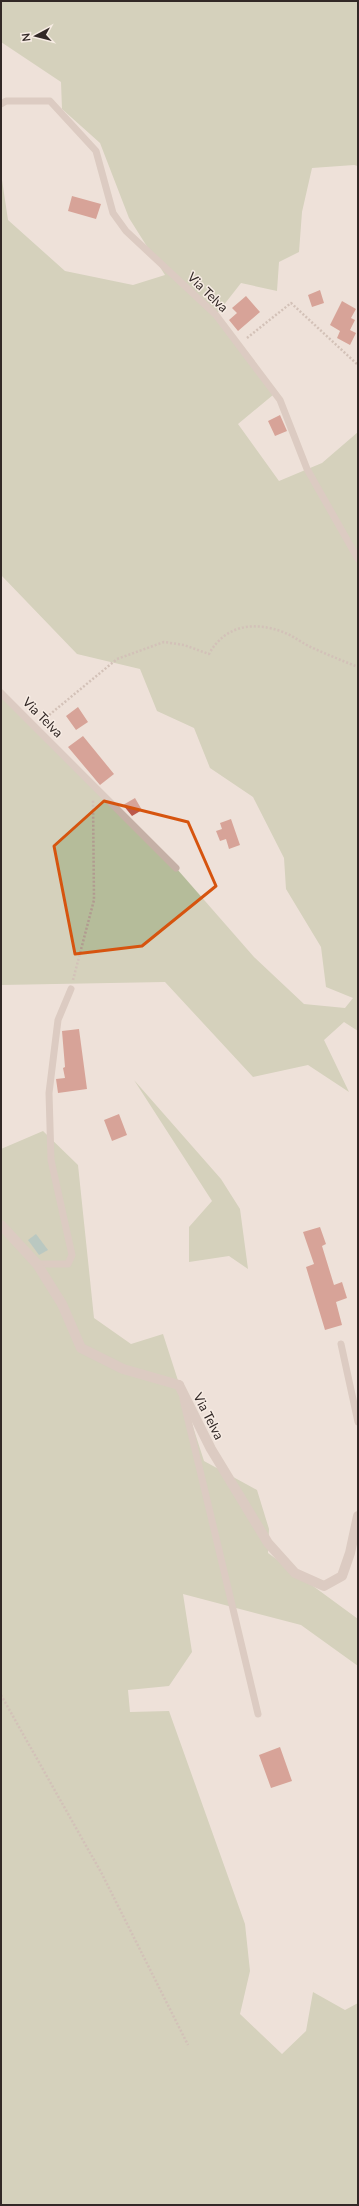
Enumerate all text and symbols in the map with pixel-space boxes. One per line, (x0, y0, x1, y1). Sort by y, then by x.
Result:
north arrow (16, 16, 56, 56)
text: N (19, 32, 33, 42)
street label: Via Telva (184, 269, 232, 315)
street label: Via Telva (20, 694, 66, 740)
street label: Via Telva (190, 1390, 228, 1442)

